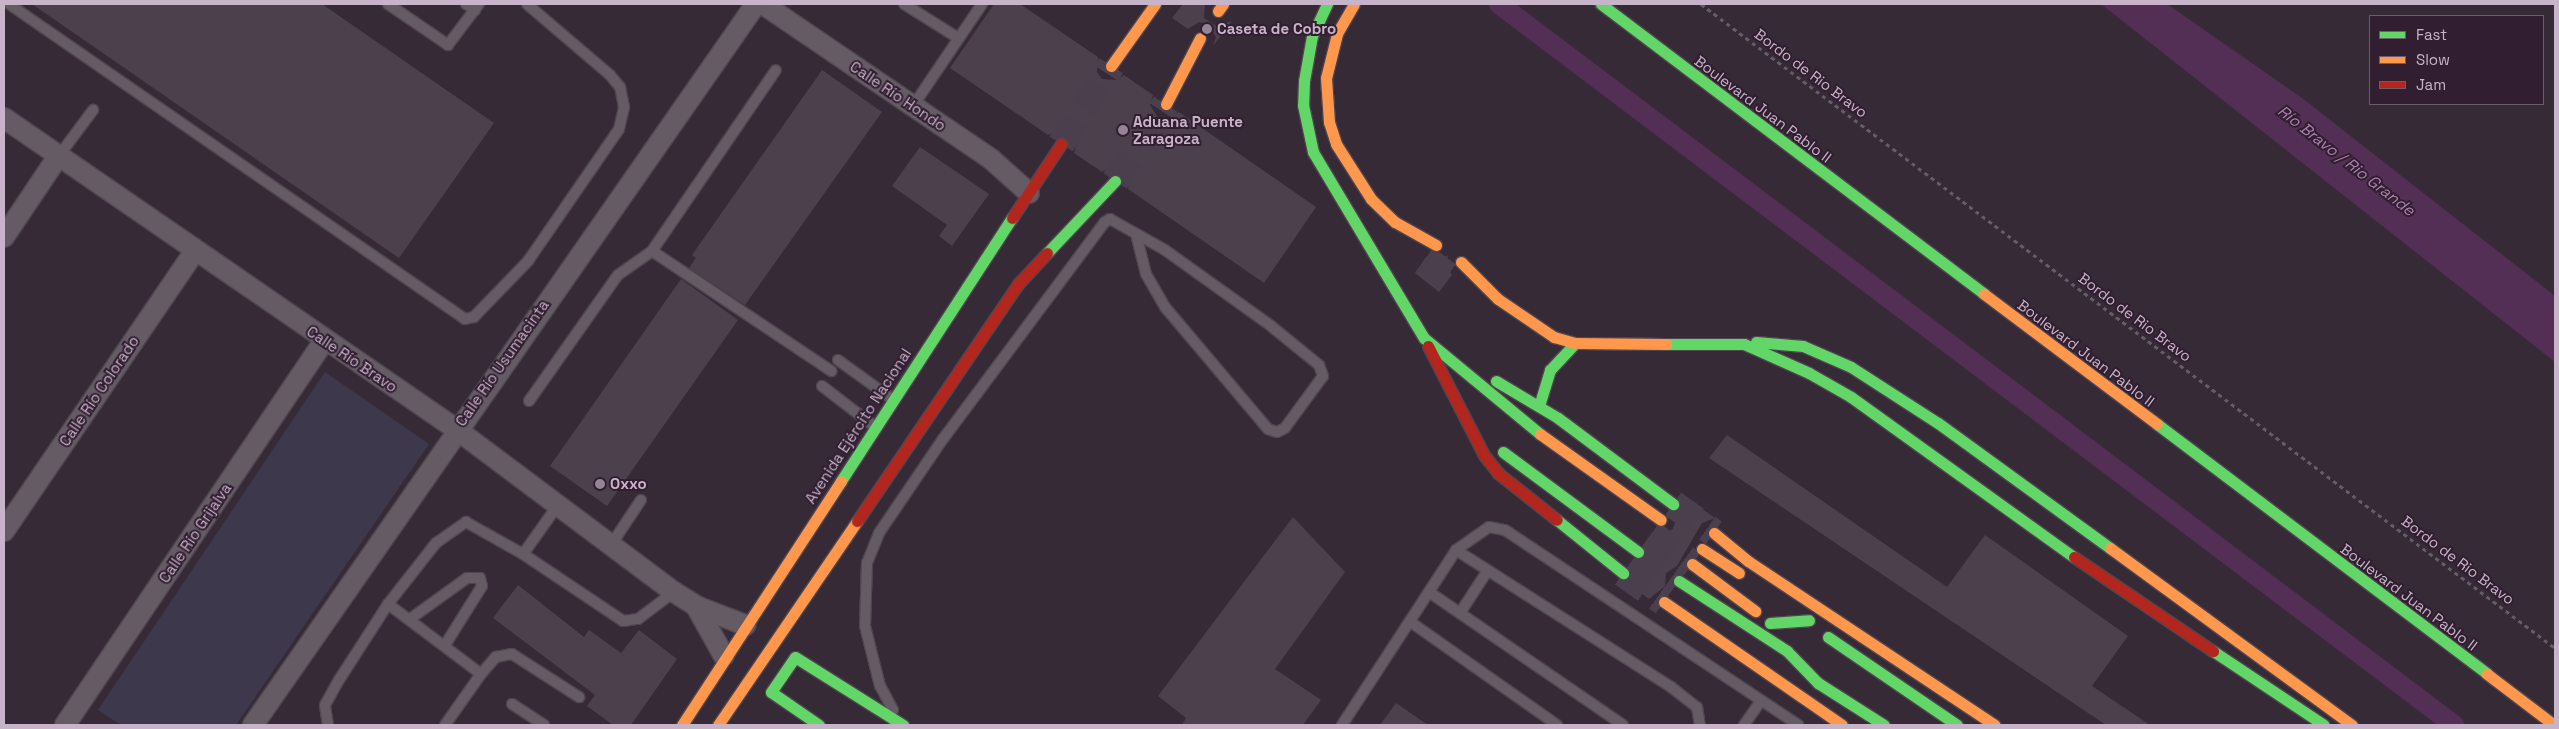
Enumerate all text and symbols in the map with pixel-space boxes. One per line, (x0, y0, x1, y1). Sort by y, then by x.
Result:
legend (2369, 15, 2544, 105)
place label: Caseta de Cobro (1217, 20, 1336, 38)
marker: Caseta de Cobro (1201, 23, 1213, 35)
street label: Bordo de Rio Bravo (1751, 25, 1871, 121)
text: Fast (2416, 25, 2447, 44)
text: Slow (2416, 50, 2450, 69)
street label: Boulevard Juan Pablo II (1691, 52, 1835, 166)
street label: Calle Río Hondo (847, 57, 949, 135)
text: Jam (2416, 75, 2446, 94)
water label: Río Bravo / Rio Grande (2274, 102, 2418, 220)
place label: Aduana Puente Zaragoza (1133, 112, 1243, 147)
marker: Aduana Puente Zaragoza (1117, 124, 1129, 136)
street label: Bordo de Rio Bravo (2075, 269, 2195, 365)
street label: Calle Río Usumacinta (452, 296, 552, 430)
street label: Boulevard Juan Pablo II (2014, 296, 2158, 410)
street label: Calle Río Bravo (303, 322, 401, 396)
street label: Calle Río Colorado (55, 332, 143, 450)
street label: Avenida Ejército Nacional (801, 345, 915, 507)
place label: Oxxo (610, 475, 647, 493)
marker: Oxxo (594, 478, 606, 490)
street label: Calle Río Grijalva (155, 480, 235, 586)
street label: Bordo de Rio Bravo (2398, 512, 2518, 608)
street label: Boulevard Juan Pablo II (2337, 540, 2481, 654)

